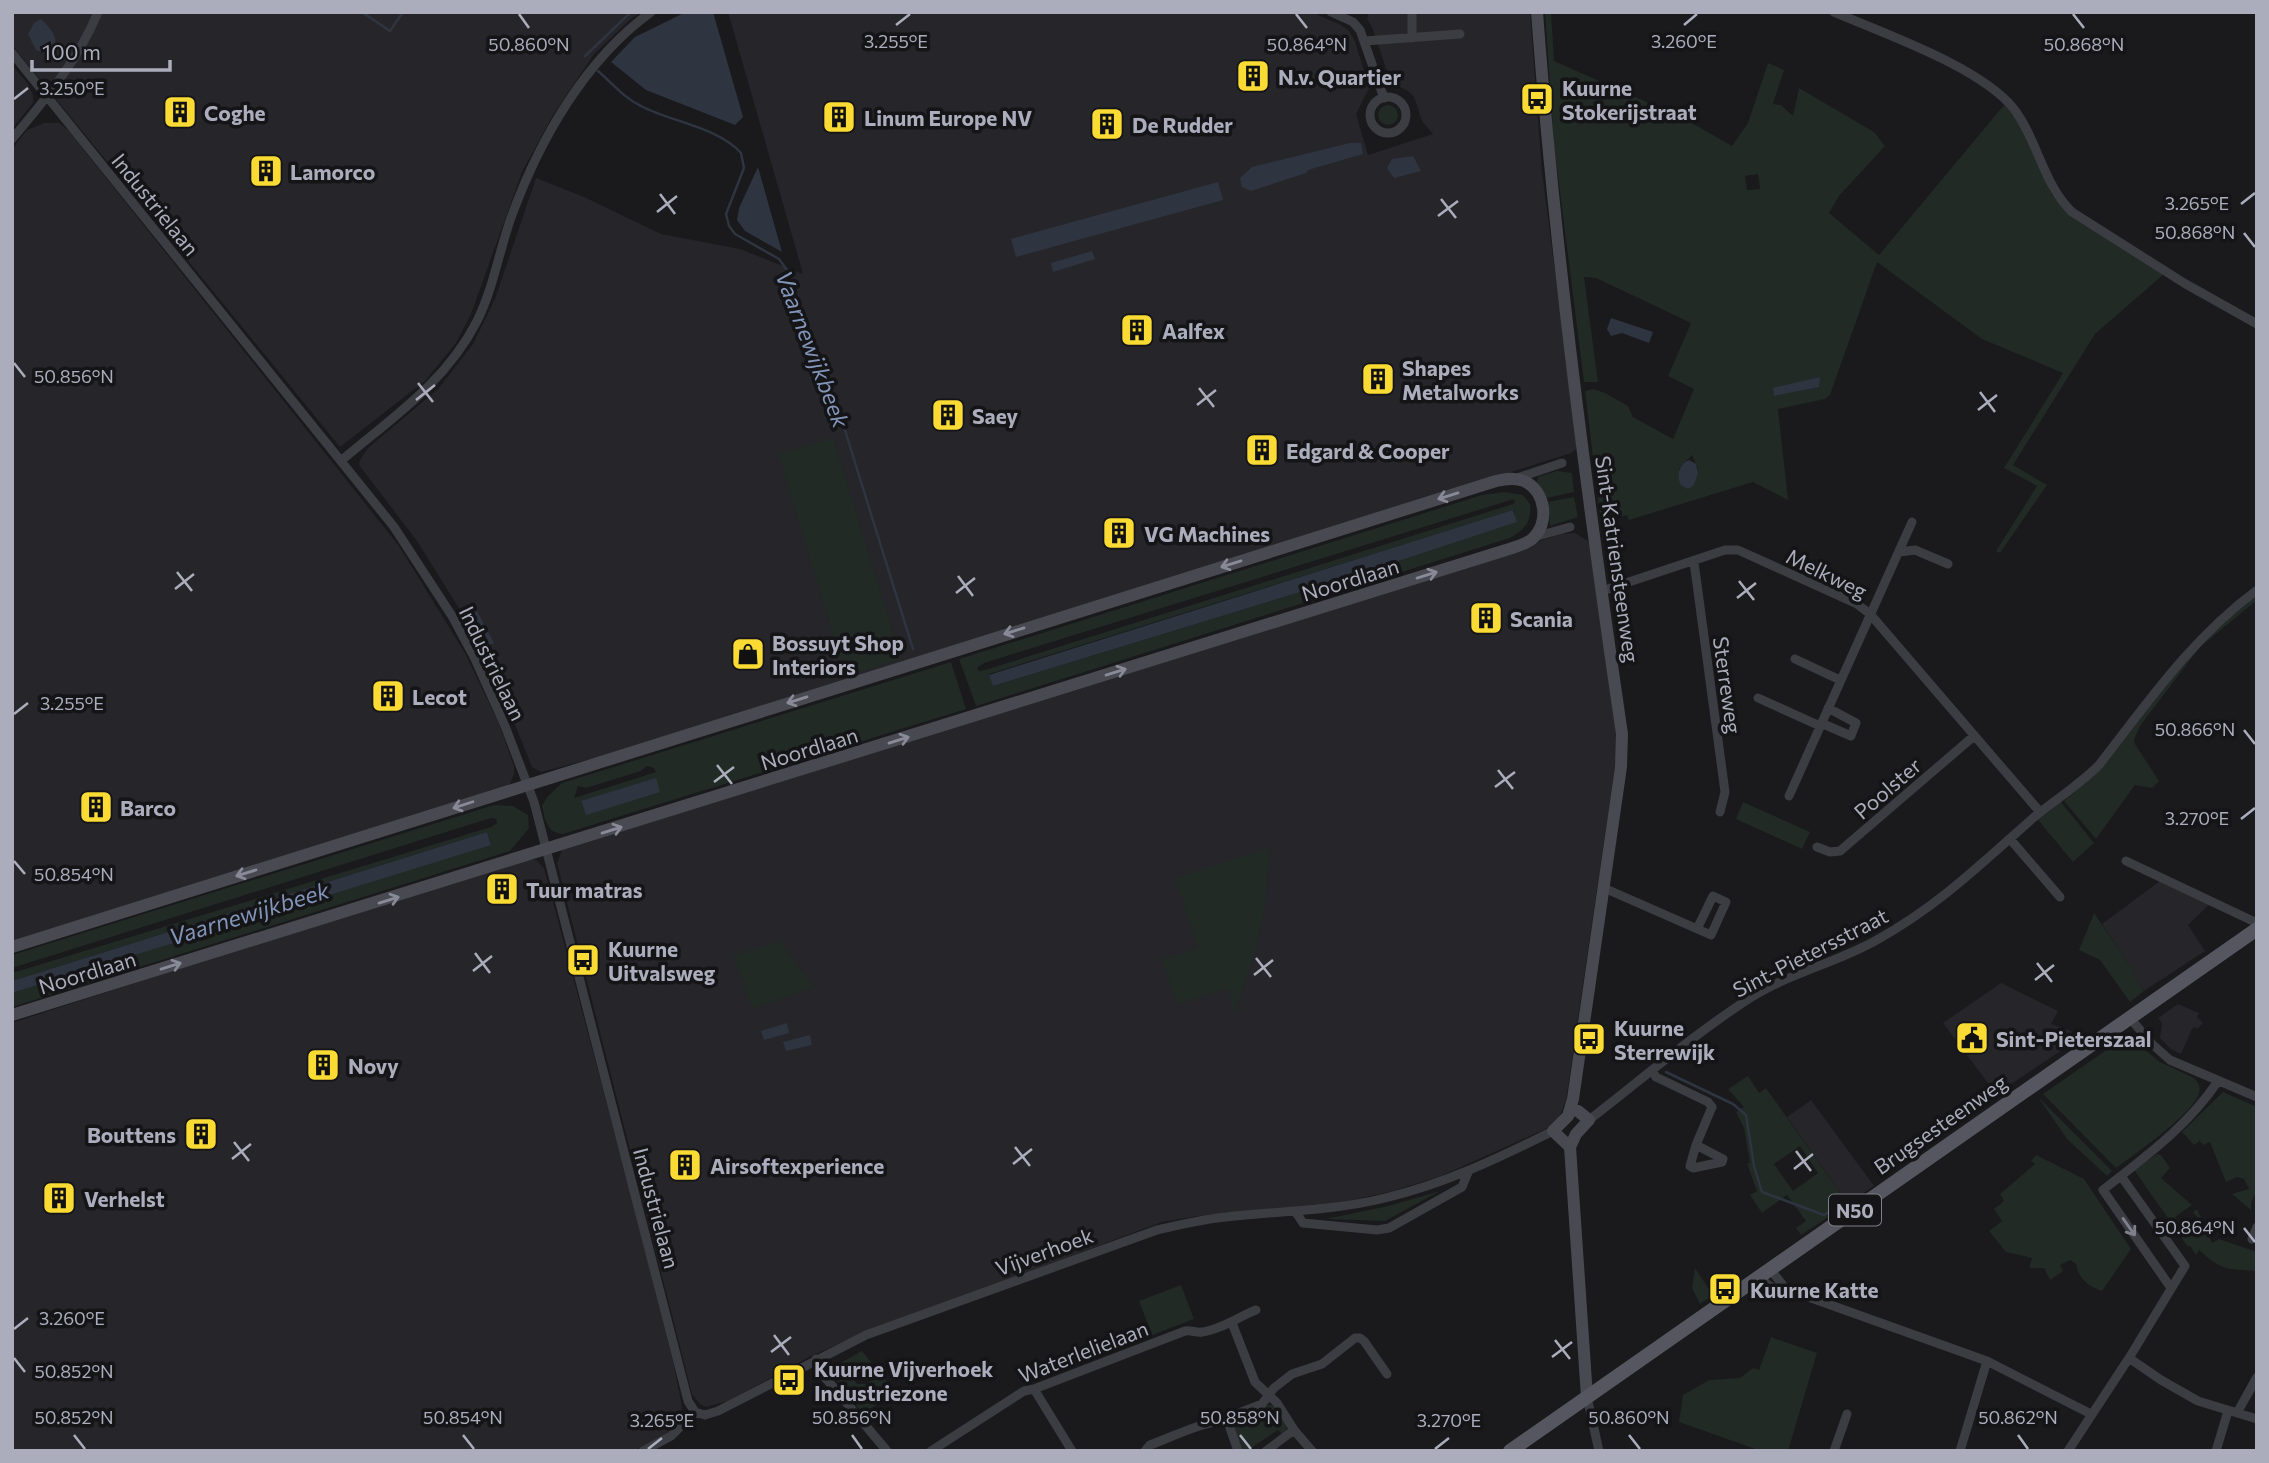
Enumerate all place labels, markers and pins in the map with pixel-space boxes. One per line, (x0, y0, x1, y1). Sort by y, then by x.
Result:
building icon: N.v. Quartier (1234, 57, 1272, 95)
place label: N.v. Quartier (1278, 64, 1401, 89)
place label: Kuurne Stokerijstraat (1562, 75, 1697, 124)
bus stop icon: Kuurne Stokerijstraat (1518, 80, 1556, 118)
building icon: Coghe (161, 93, 199, 131)
building icon: Linum Europe NV (820, 98, 858, 136)
place label: Coghe (204, 100, 266, 125)
place label: Linum Europe NV (864, 105, 1032, 130)
building icon: De Rudder (1088, 105, 1126, 143)
place label: De Rudder (1132, 112, 1233, 137)
building icon: Lamorco (247, 152, 285, 190)
place label: Lamorco (290, 159, 375, 184)
building icon: Aalfex (1118, 311, 1156, 349)
place label: Aalfex (1162, 318, 1225, 343)
place label: Shapes Metalworks (1402, 355, 1519, 404)
building icon: Shapes Metalworks (1359, 360, 1397, 398)
building icon: Saey (929, 396, 967, 434)
place label: Saey (972, 403, 1018, 428)
building icon: Edgard & Cooper (1243, 431, 1281, 469)
place label: Edgard & Cooper (1286, 438, 1450, 463)
building icon: VG Machines (1100, 514, 1138, 552)
place label: VG Machines (1144, 521, 1270, 546)
building icon: Scania (1467, 599, 1505, 637)
place label: Scania (1510, 606, 1573, 631)
place label: Bossuyt Shop Interiors (772, 630, 904, 679)
shop icon: Bossuyt Shop Interiors (729, 635, 767, 673)
building icon: Lecot (369, 677, 407, 715)
place label: Lecot (412, 684, 467, 709)
building icon: Barco (77, 788, 115, 826)
place label: Barco (120, 795, 176, 820)
building icon: Tuur matras (483, 870, 521, 908)
place label: Tuur matras (526, 877, 643, 902)
place label: Kuurne Uitvalsweg (608, 936, 716, 985)
bus stop icon: Kuurne Uitvalsweg (564, 941, 602, 979)
place label: Kuurne Sterrewijk (1614, 1015, 1715, 1064)
public building icon: Sint-Pieterszaal (1953, 1019, 1991, 1057)
bus stop icon: Kuurne Sterrewijk (1570, 1020, 1608, 1058)
place label: Sint-Pieterszaal (1996, 1026, 2152, 1051)
building icon: Novy (304, 1046, 342, 1084)
place label: Novy (348, 1053, 399, 1078)
building icon: Bouttens (182, 1115, 220, 1153)
place label: Bouttens (87, 1122, 176, 1147)
building icon: Airsoftexperience (666, 1146, 704, 1184)
place label: Airsoftexperience (710, 1153, 884, 1178)
building icon: Verhelst (40, 1179, 78, 1217)
place label: Verhelst (84, 1186, 165, 1211)
bus stop icon: Kuurne Katte (1706, 1270, 1744, 1308)
place label: Kuurne Katte (1750, 1277, 1879, 1302)
place label: Kuurne Vijverhoek Industriezone (814, 1356, 993, 1405)
bus stop icon: Kuurne Vijverhoek Industriezone (770, 1361, 808, 1399)

